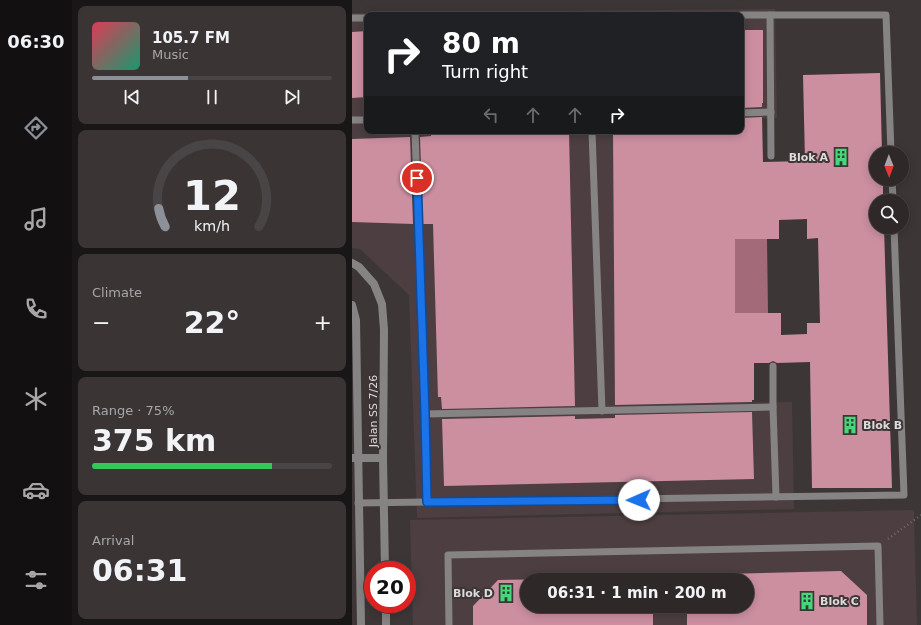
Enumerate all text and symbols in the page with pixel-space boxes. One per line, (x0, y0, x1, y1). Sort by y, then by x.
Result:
text: 80 m (442, 27, 520, 60)
icon: right (376, 28, 428, 80)
text: 105.7 FM (152, 29, 230, 47)
text: 06:30 (7, 31, 65, 52)
text: Music (152, 47, 189, 62)
text: Turn right (442, 61, 528, 82)
icon: previous (121, 86, 143, 108)
icon: pause (201, 86, 223, 108)
icon: next (281, 86, 303, 108)
icon: left (480, 104, 502, 126)
icon: ahead (522, 104, 544, 126)
icon: ahead (564, 104, 586, 126)
icon: right (606, 104, 628, 126)
icon: directions (22, 114, 50, 142)
north arrow (869, 146, 909, 186)
map controls (869, 146, 909, 234)
building icon: Blok A (831, 147, 851, 167)
place label: Blok A (789, 151, 828, 164)
pin (400, 161, 434, 195)
icon: arrive (406, 167, 428, 189)
text: 12 (183, 170, 241, 219)
button: search (869, 194, 909, 234)
icon: music (22, 205, 50, 233)
text: km/h (194, 217, 230, 233)
text: Climate (92, 285, 142, 300)
icon: phone (22, 295, 50, 323)
text: 22° (184, 305, 240, 340)
text: − (92, 310, 110, 335)
text: + (314, 310, 332, 335)
street label: Jalan SS 7/26 (367, 375, 380, 448)
icon: climate (22, 385, 50, 413)
text: Range · 75% (92, 403, 175, 418)
building icon: Blok B (840, 415, 860, 435)
place label: Blok B (863, 419, 902, 432)
text: 375 km (92, 423, 216, 458)
icon: car (22, 476, 50, 504)
position arrow (618, 479, 660, 521)
text: Arrival (92, 533, 134, 548)
text: 06:31 (92, 553, 188, 588)
speed limit sign: 20 (364, 561, 416, 613)
icon: filters (22, 566, 50, 594)
building icon: Blok D (496, 583, 516, 603)
text: 06:31 · 1 min · 200 m (547, 584, 727, 602)
place label: Blok D (453, 587, 493, 600)
building icon: Blok C (797, 591, 817, 611)
place label: Blok C (820, 595, 859, 608)

